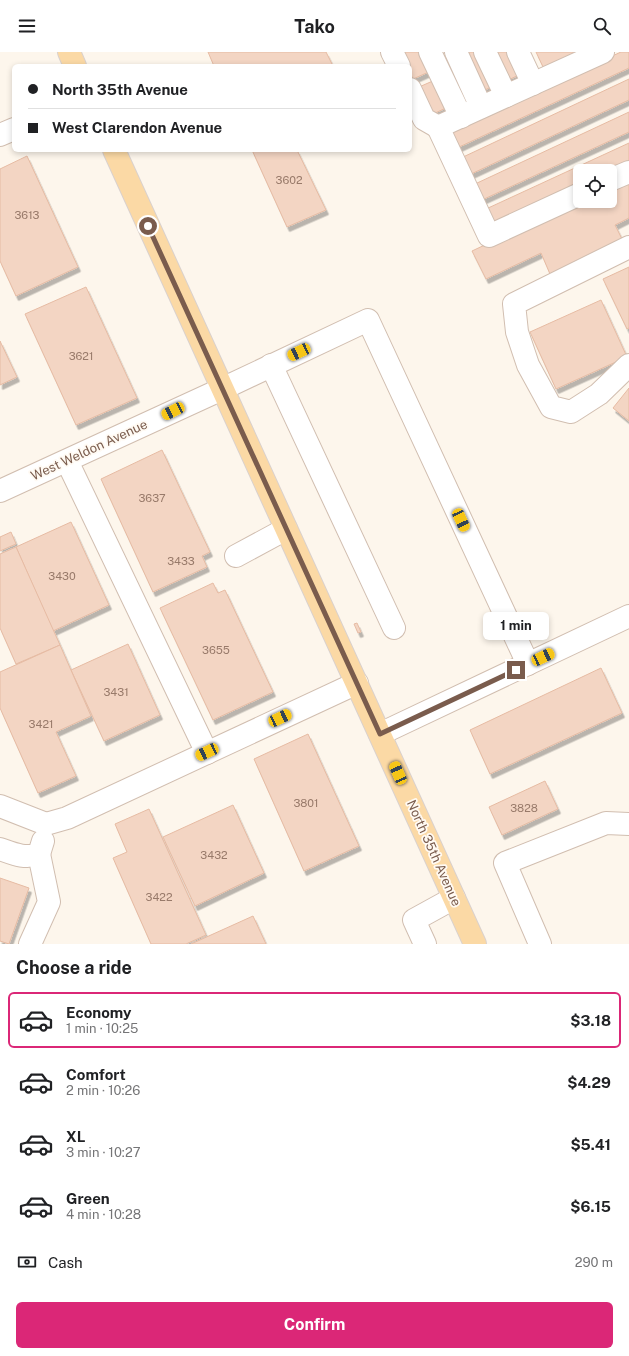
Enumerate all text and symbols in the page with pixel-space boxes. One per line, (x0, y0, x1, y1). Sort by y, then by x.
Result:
icon: menu (16, 15, 38, 37)
icon: search (591, 15, 613, 37)
text: Tako (294, 16, 335, 37)
text: North 35th Avenue (52, 81, 188, 98)
text: West Clarendon Avenue (52, 119, 222, 136)
map controls (573, 164, 617, 208)
button: locate (573, 164, 617, 208)
house number: 3602 (276, 174, 303, 186)
house number: 3613 (14, 209, 40, 221)
route start (139, 217, 157, 235)
car (286, 341, 312, 363)
house number: 3621 (69, 350, 93, 362)
car (160, 400, 186, 422)
street label: West Weldon Avenue (28, 416, 150, 484)
house number: 3637 (139, 492, 166, 504)
car (450, 507, 472, 533)
house number: 3433 (167, 555, 195, 567)
house number: 3430 (48, 570, 76, 582)
callout: 1 min (483, 612, 549, 640)
text: 1 min (500, 618, 532, 633)
house number: 3655 (202, 644, 230, 656)
car (530, 646, 556, 668)
route end (507, 661, 525, 679)
house number: 3431 (103, 686, 129, 698)
car (267, 707, 293, 729)
house number: 3421 (29, 718, 53, 730)
car (194, 741, 220, 763)
car (388, 760, 408, 786)
house number: 3801 (293, 797, 319, 809)
street label: North 35th Avenue (404, 798, 464, 908)
house number: 3828 (510, 802, 538, 814)
house number: 3432 (200, 849, 228, 861)
house number: 3422 (146, 891, 173, 903)
text: Choose a ride (16, 957, 132, 978)
icon: car (18, 1002, 54, 1038)
text: Economy (66, 1004, 131, 1021)
text: $3.18 (570, 1012, 611, 1029)
text: 1 min · 10:25 (66, 1021, 138, 1036)
icon: car (18, 1064, 54, 1100)
text: Comfort (66, 1066, 126, 1083)
text: $4.29 (567, 1074, 611, 1091)
text: 2 min · 10:26 (66, 1083, 140, 1098)
icon: car (18, 1126, 54, 1162)
text: XL (66, 1128, 85, 1145)
text: $5.41 (570, 1136, 611, 1153)
text: 3 min · 10:27 (66, 1145, 141, 1160)
icon: car (18, 1188, 54, 1224)
text: Green (66, 1190, 110, 1207)
text: $6.15 (570, 1198, 611, 1215)
text: 4 min · 10:28 (66, 1207, 141, 1222)
icon: cash (16, 1251, 38, 1273)
text: Cash (48, 1254, 83, 1271)
text: 290 m (575, 1255, 613, 1270)
button: Confirm (16, 1302, 613, 1348)

